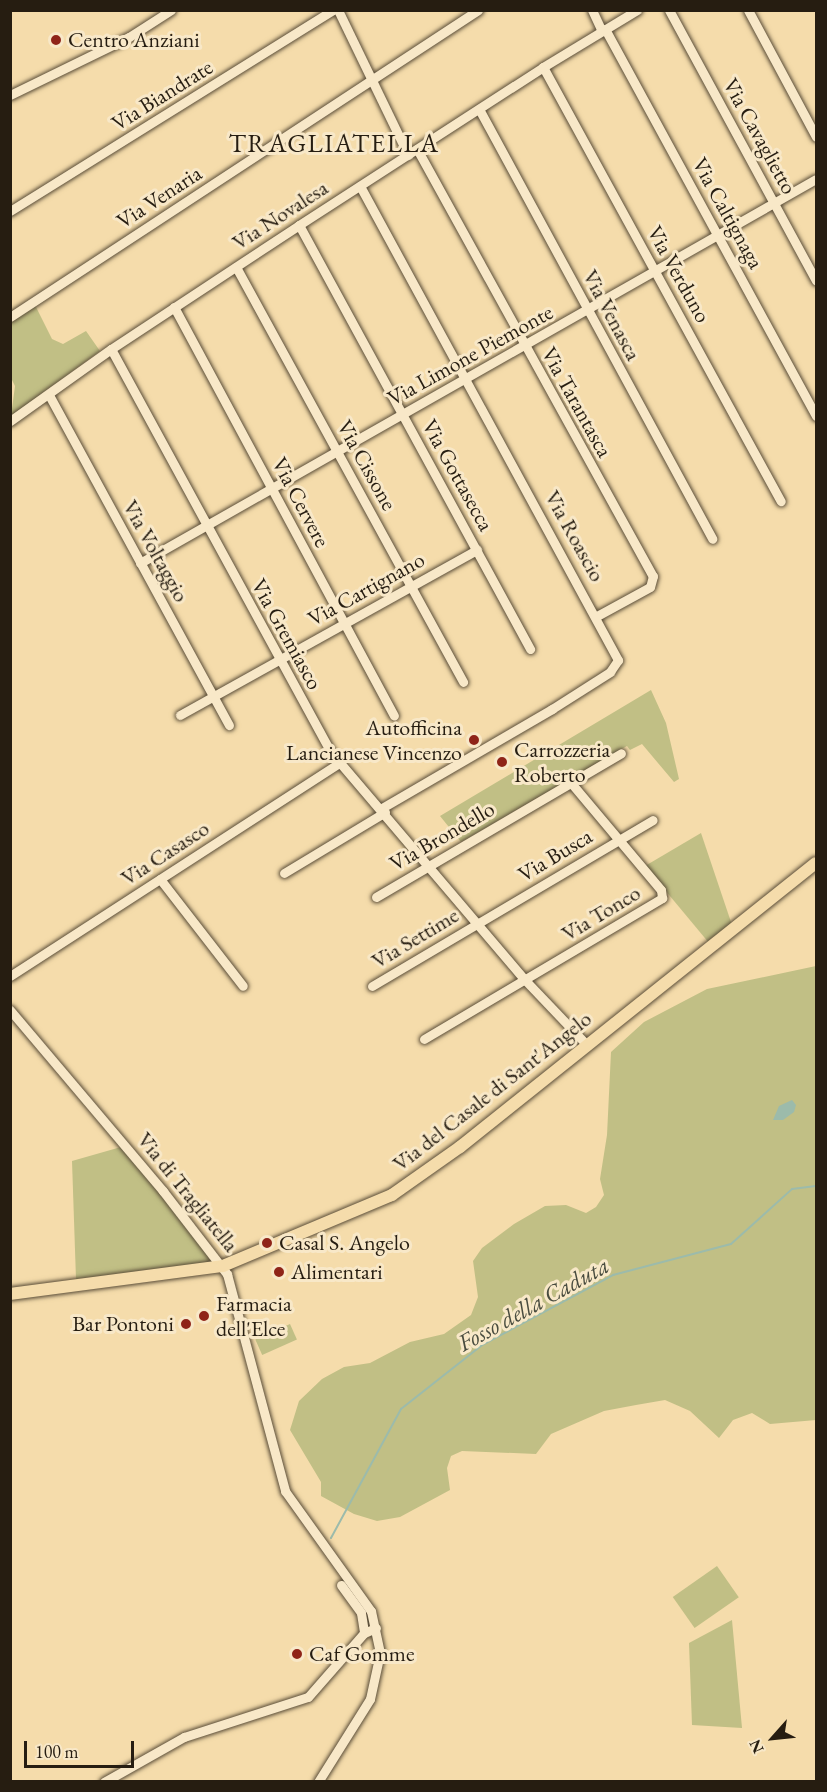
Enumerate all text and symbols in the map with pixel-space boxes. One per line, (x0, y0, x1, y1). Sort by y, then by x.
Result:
place label: Centro Anziani (68, 27, 200, 53)
marker: Centro Anziani (49, 33, 63, 47)
street label: Via Biandrate (107, 54, 217, 136)
street label: Via Cavaglietto (717, 73, 803, 199)
district label: TRAGLIATELLA (228, 128, 440, 160)
street label: Via Caltignaga (687, 153, 769, 273)
street label: Via Venaria (112, 160, 206, 234)
street label: Via Novalesa (227, 174, 333, 256)
street label: Via Verduno (642, 221, 716, 327)
street label: Via Venasca (577, 265, 647, 365)
street label: Via Limone Piemonte (383, 299, 557, 411)
street label: Via Tarantasca (536, 342, 618, 462)
street label: Via Gottasecca (416, 414, 500, 536)
street label: Via Cissone (331, 415, 403, 515)
street label: Via Cervere (266, 453, 336, 551)
street label: Via Roascio (539, 486, 611, 586)
street label: Via Voltaggio (117, 495, 195, 607)
street label: Via Cartignano (303, 546, 429, 632)
street label: Via Gremiasco (246, 574, 328, 694)
place label: Autofficina Lancianese Vincenzo (286, 714, 462, 766)
marker: Autofficina Lancianese Vincenzo (467, 733, 481, 747)
place label: Carrozzeria Roberto (514, 736, 610, 788)
marker: Carrozzeria Roberto (495, 755, 509, 769)
street label: Via Brondello (385, 795, 499, 877)
street label: Via Casasco (116, 815, 214, 891)
street label: Via Busca (513, 823, 597, 887)
street label: Via Tonco (557, 879, 645, 947)
street label: Via Settime (367, 902, 463, 974)
street label: Via del Casale di Sant'Angelo (387, 1005, 597, 1177)
street label: Via di Tragliatella (132, 1127, 244, 1257)
place label: Casal S. Angelo (279, 1230, 410, 1256)
marker: Casal S. Angelo (260, 1236, 274, 1250)
water label: Fosso della Caduta (452, 1251, 614, 1357)
place label: Alimentari (291, 1259, 383, 1285)
marker: Alimentari (272, 1265, 286, 1279)
place label: Farmacia dell'Elce (216, 1290, 292, 1342)
marker: Farmacia dell'Elce (197, 1309, 211, 1323)
place label: Bar Pontoni (72, 1311, 174, 1337)
marker: Bar Pontoni (179, 1317, 193, 1331)
place label: Caf Gomme (309, 1641, 415, 1667)
marker: Caf Gomme (290, 1647, 304, 1661)
north arrow (743, 1708, 803, 1768)
scale bar (27, 1729, 136, 1767)
text: N (744, 1736, 769, 1757)
text: 100 m (35, 1740, 79, 1763)

